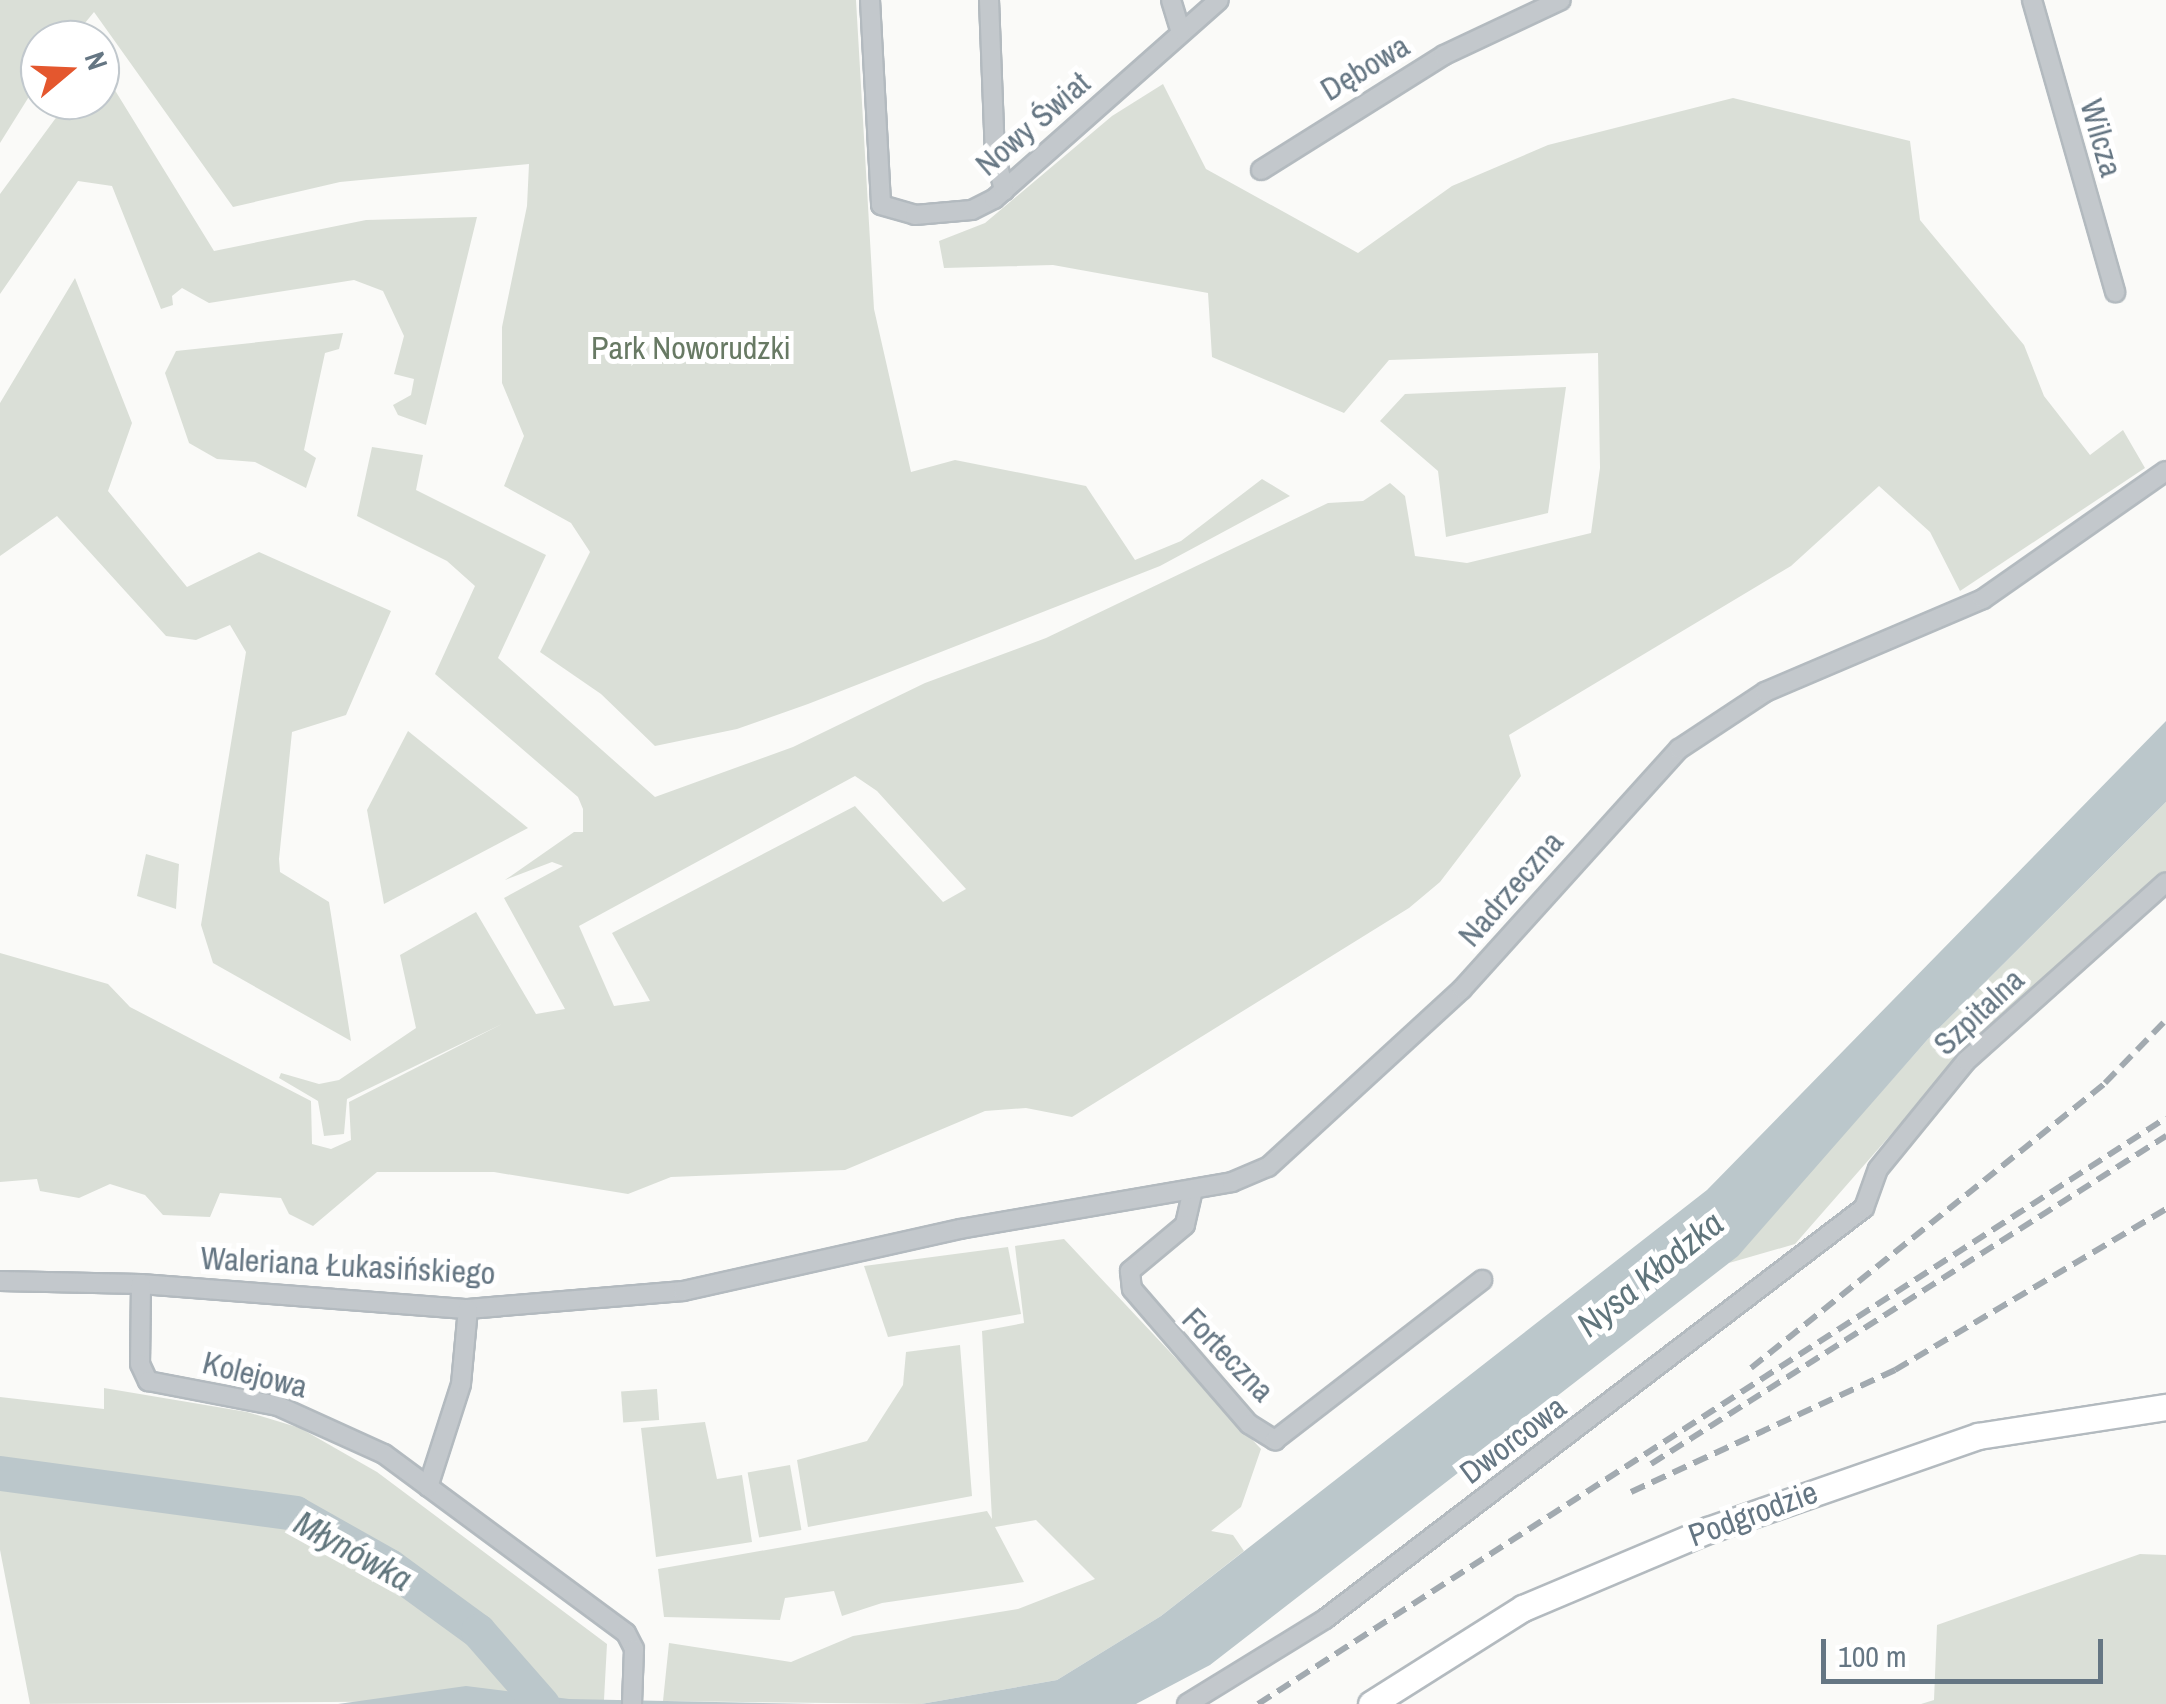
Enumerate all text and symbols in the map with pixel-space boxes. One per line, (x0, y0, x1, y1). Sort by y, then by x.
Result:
north arrow (20, 20, 120, 120)
street label: Dębowa (1314, 27, 1416, 109)
text: N (76, 47, 117, 75)
street label: Nowy Świat (968, 64, 1098, 184)
street label: Wilcza (2072, 95, 2130, 181)
park label: Park Noworudzki (591, 329, 791, 367)
street label: Nadrzeczna (1451, 824, 1571, 954)
street label: Szpitalna (1926, 961, 2032, 1063)
water label: Nysa Kłodzka (1569, 1202, 1731, 1346)
street label: Waleriana Łukasińskiego (200, 1239, 496, 1293)
street label: Forteczna (1174, 1300, 1282, 1410)
street label: Kolejowa (199, 1343, 311, 1407)
street label: Dworcowa (1453, 1388, 1573, 1492)
street label: Podgrodzie (1683, 1473, 1823, 1555)
water label: Młynówka (287, 1502, 419, 1600)
scale bar (1826, 1619, 2108, 1681)
text: 100 m (1838, 1636, 1906, 1676)

